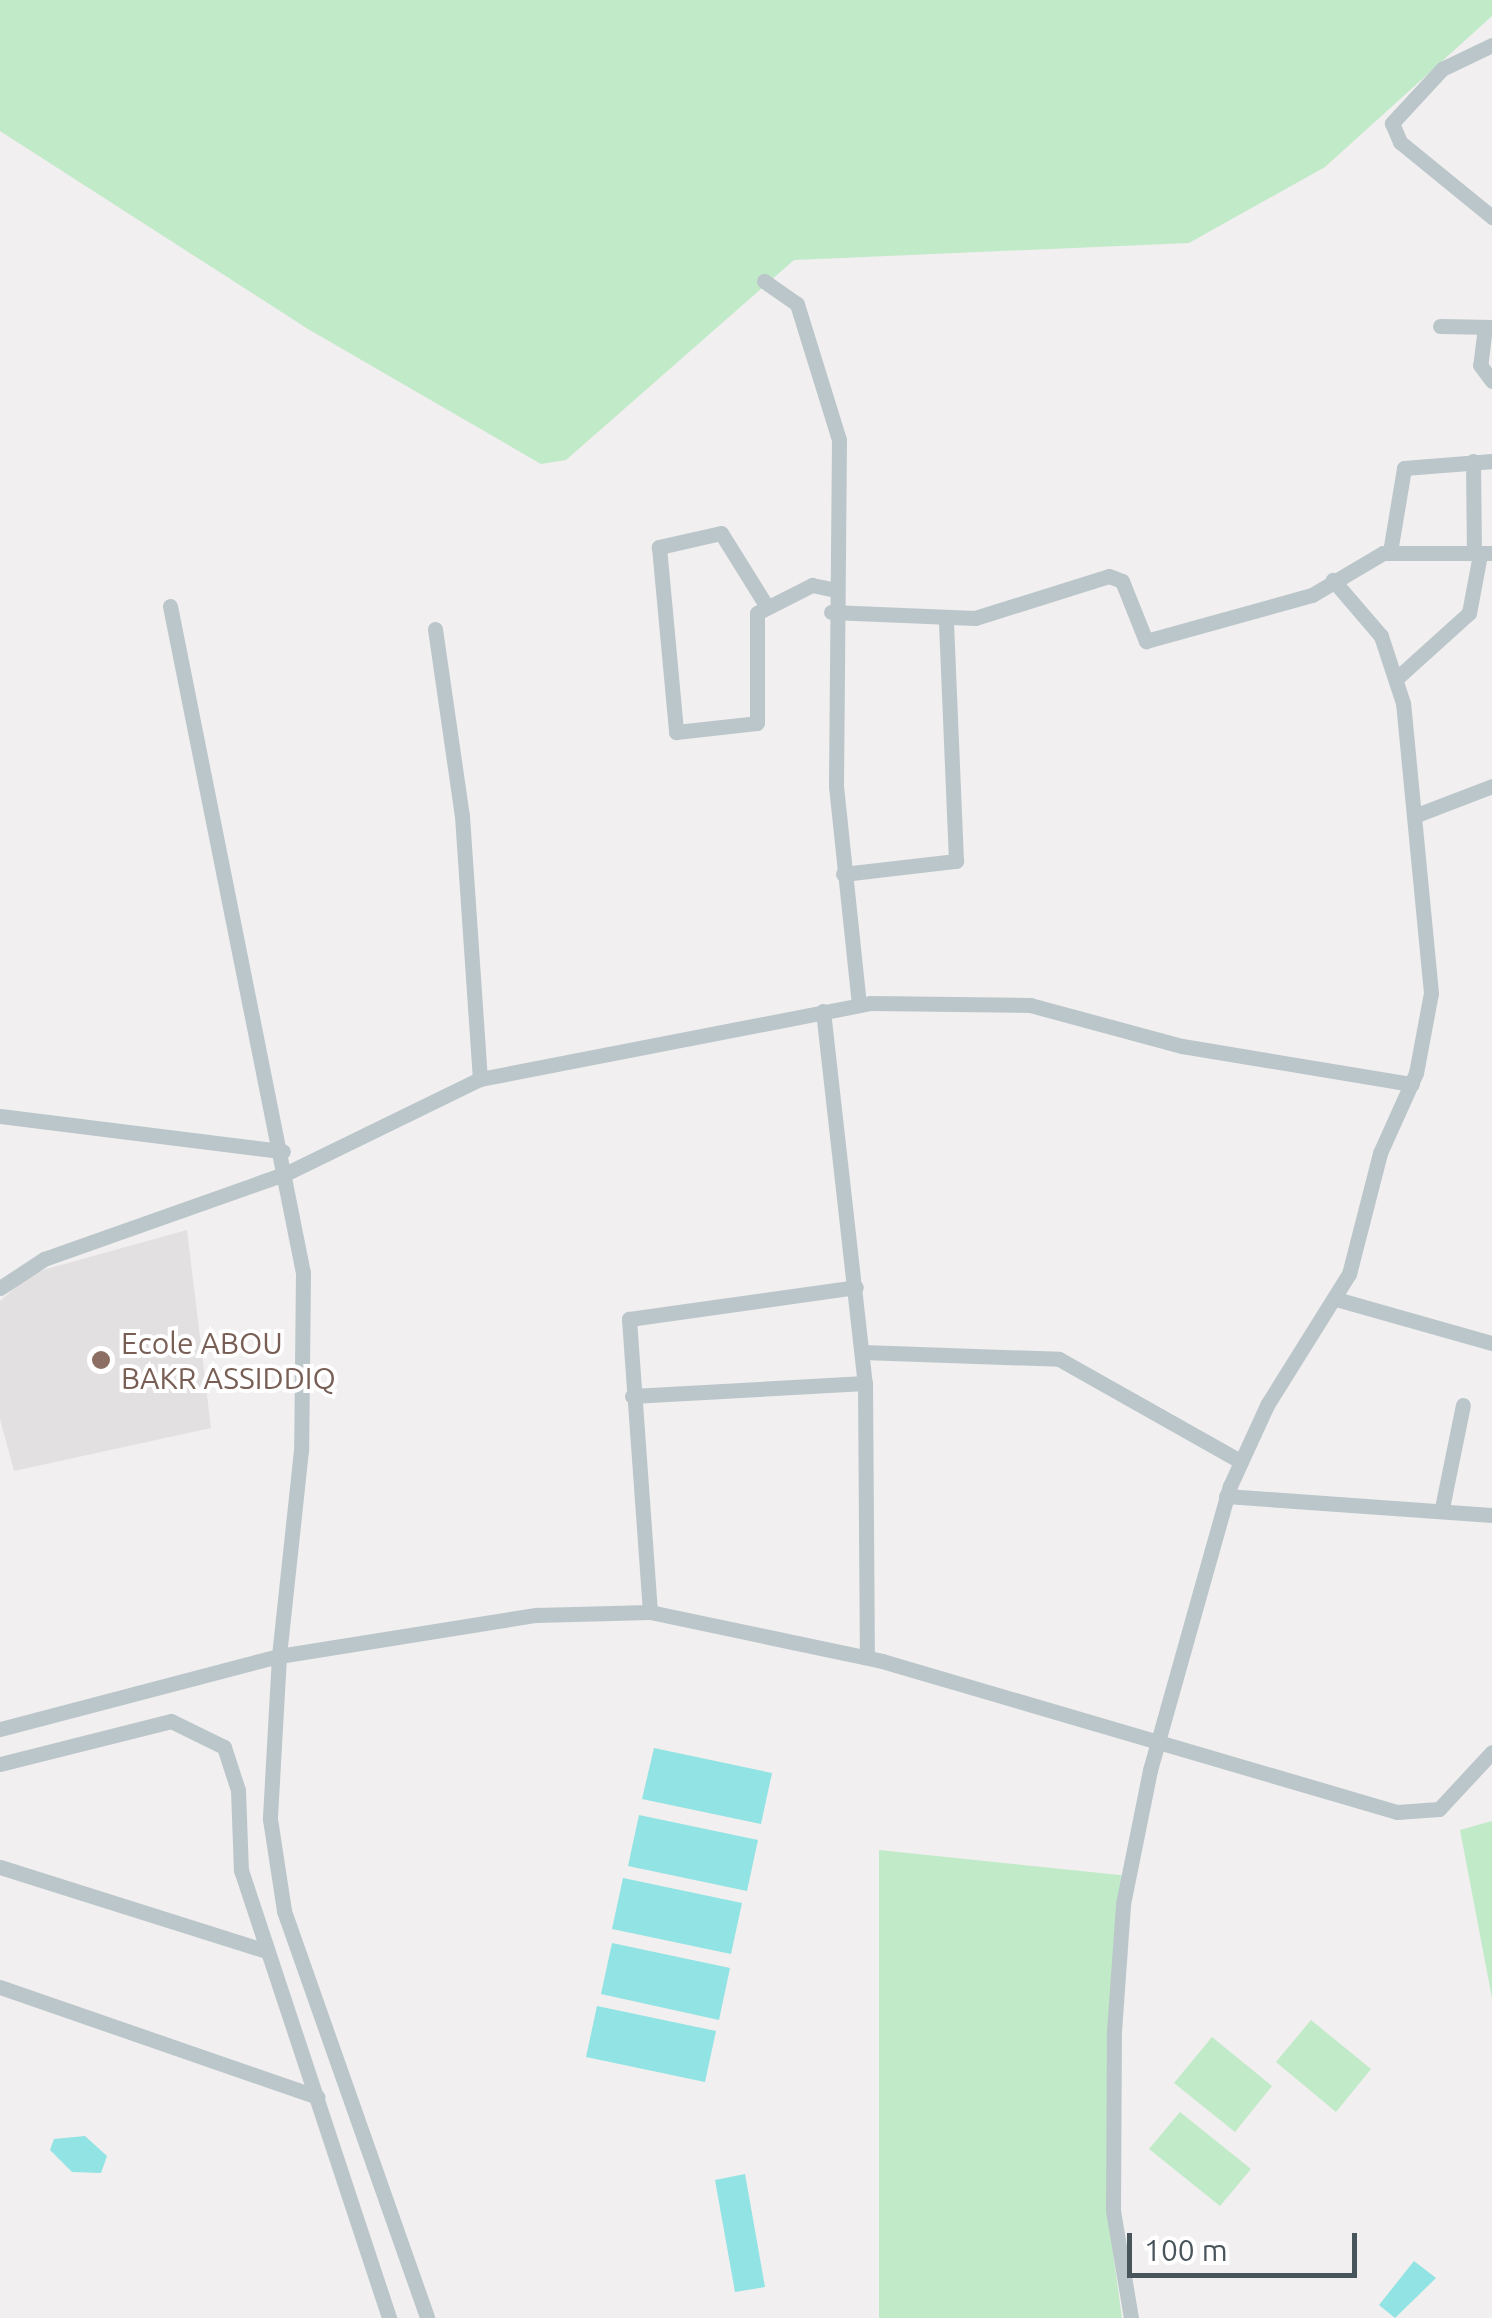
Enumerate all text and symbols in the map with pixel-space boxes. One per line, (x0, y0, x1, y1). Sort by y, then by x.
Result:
place label: Ecole ABOU BAKR ASSIDDIQ (121, 1325, 336, 1396)
marker: Ecole ABOU BAKR ASSIDDIQ (90, 1349, 112, 1371)
scale bar (1132, 2213, 1362, 2275)
text: 100 m (1144, 2233, 1228, 2267)

